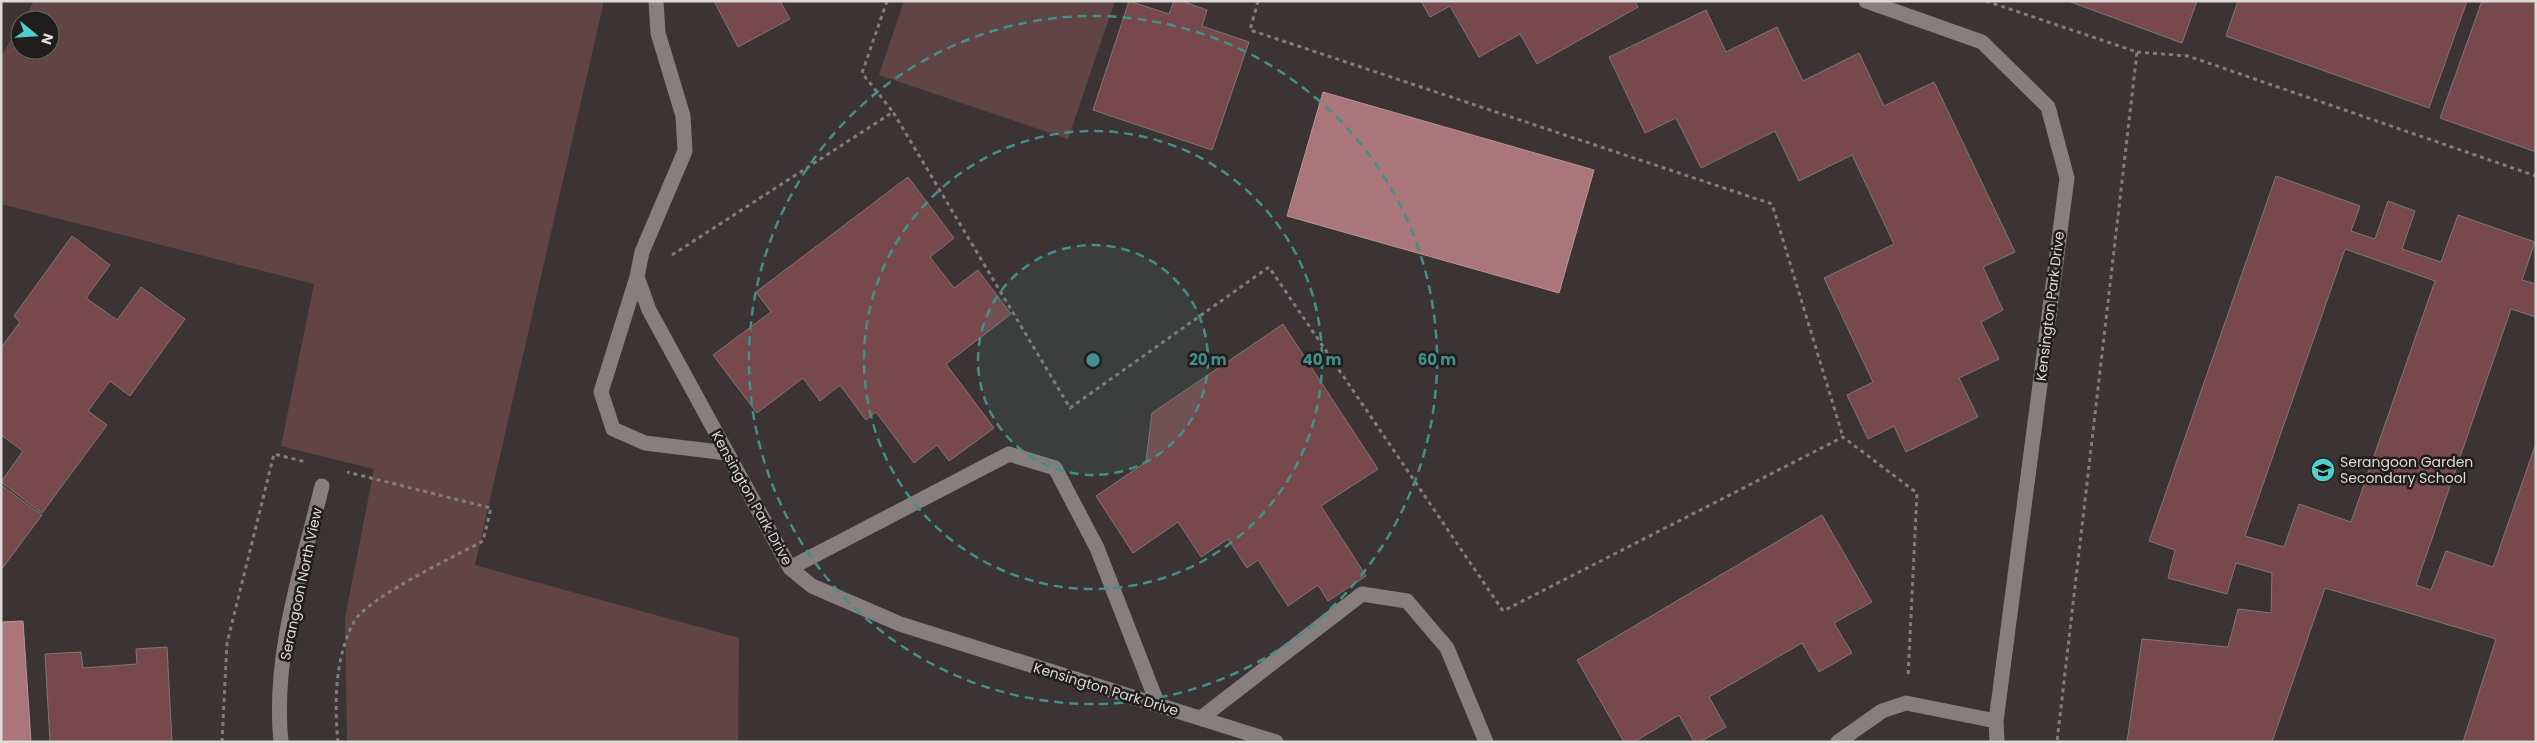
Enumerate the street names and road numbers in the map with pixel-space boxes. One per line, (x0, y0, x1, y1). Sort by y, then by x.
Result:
street label: Kensington Park Drive (2031, 230, 2069, 382)
street label: Kensington Park Drive (707, 427, 797, 569)
street label: Serangoon North View (275, 505, 327, 662)
street label: Kensington Park Drive (1031, 657, 1181, 721)

